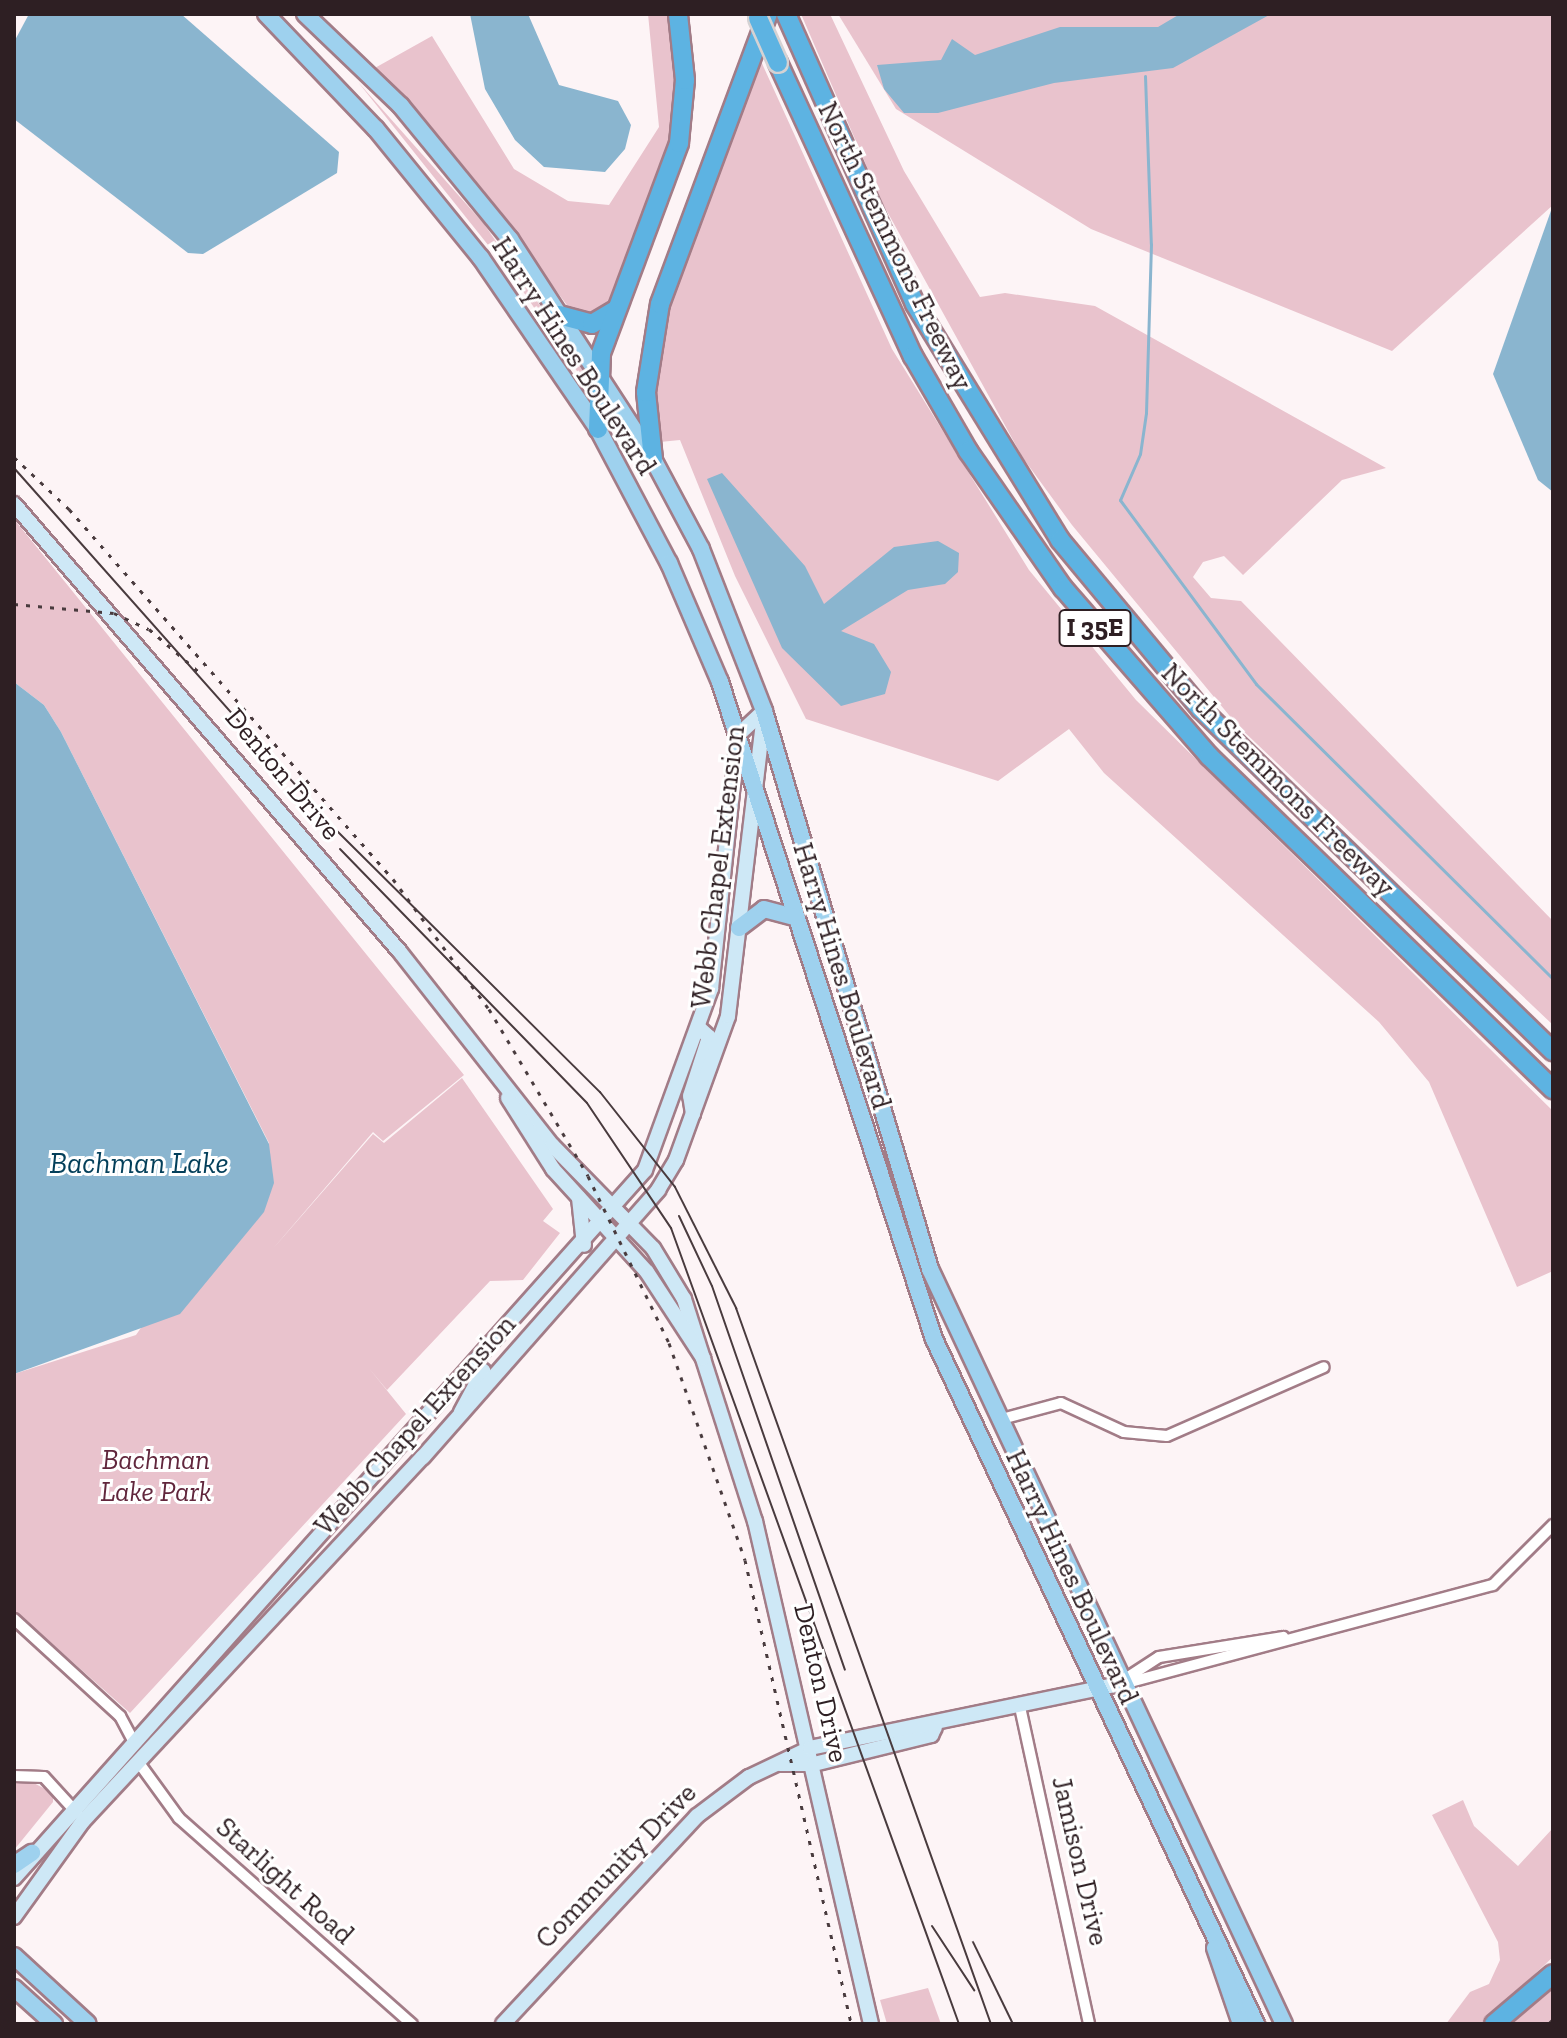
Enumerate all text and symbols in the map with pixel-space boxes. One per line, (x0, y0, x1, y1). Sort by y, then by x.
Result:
street label: North Stemmons Freeway (811, 96, 979, 396)
street label: Harry Hines Boulevard (484, 231, 664, 481)
road number: I 35E (1057, 606, 1133, 650)
street label: North Stemmons Freeway (1154, 656, 1402, 904)
street label: Denton Drive (218, 701, 348, 847)
street label: Webb Chapel Extension (684, 724, 752, 1010)
street label: Harry Hines Boulevard (785, 838, 899, 1114)
water label: Bachman Lake (49, 1145, 229, 1181)
street label: Webb Chapel Extension (307, 1308, 523, 1542)
park label: Bachman Lake Park (101, 1443, 211, 1509)
street label: Harry Hines Boulevard (998, 1444, 1146, 1710)
street label: Denton Drive (786, 1600, 856, 1766)
street label: Jamison Drive (1044, 1773, 1116, 1949)
street label: Community Drive (528, 1776, 704, 1956)
street label: Starlight Road (209, 1810, 361, 1952)

